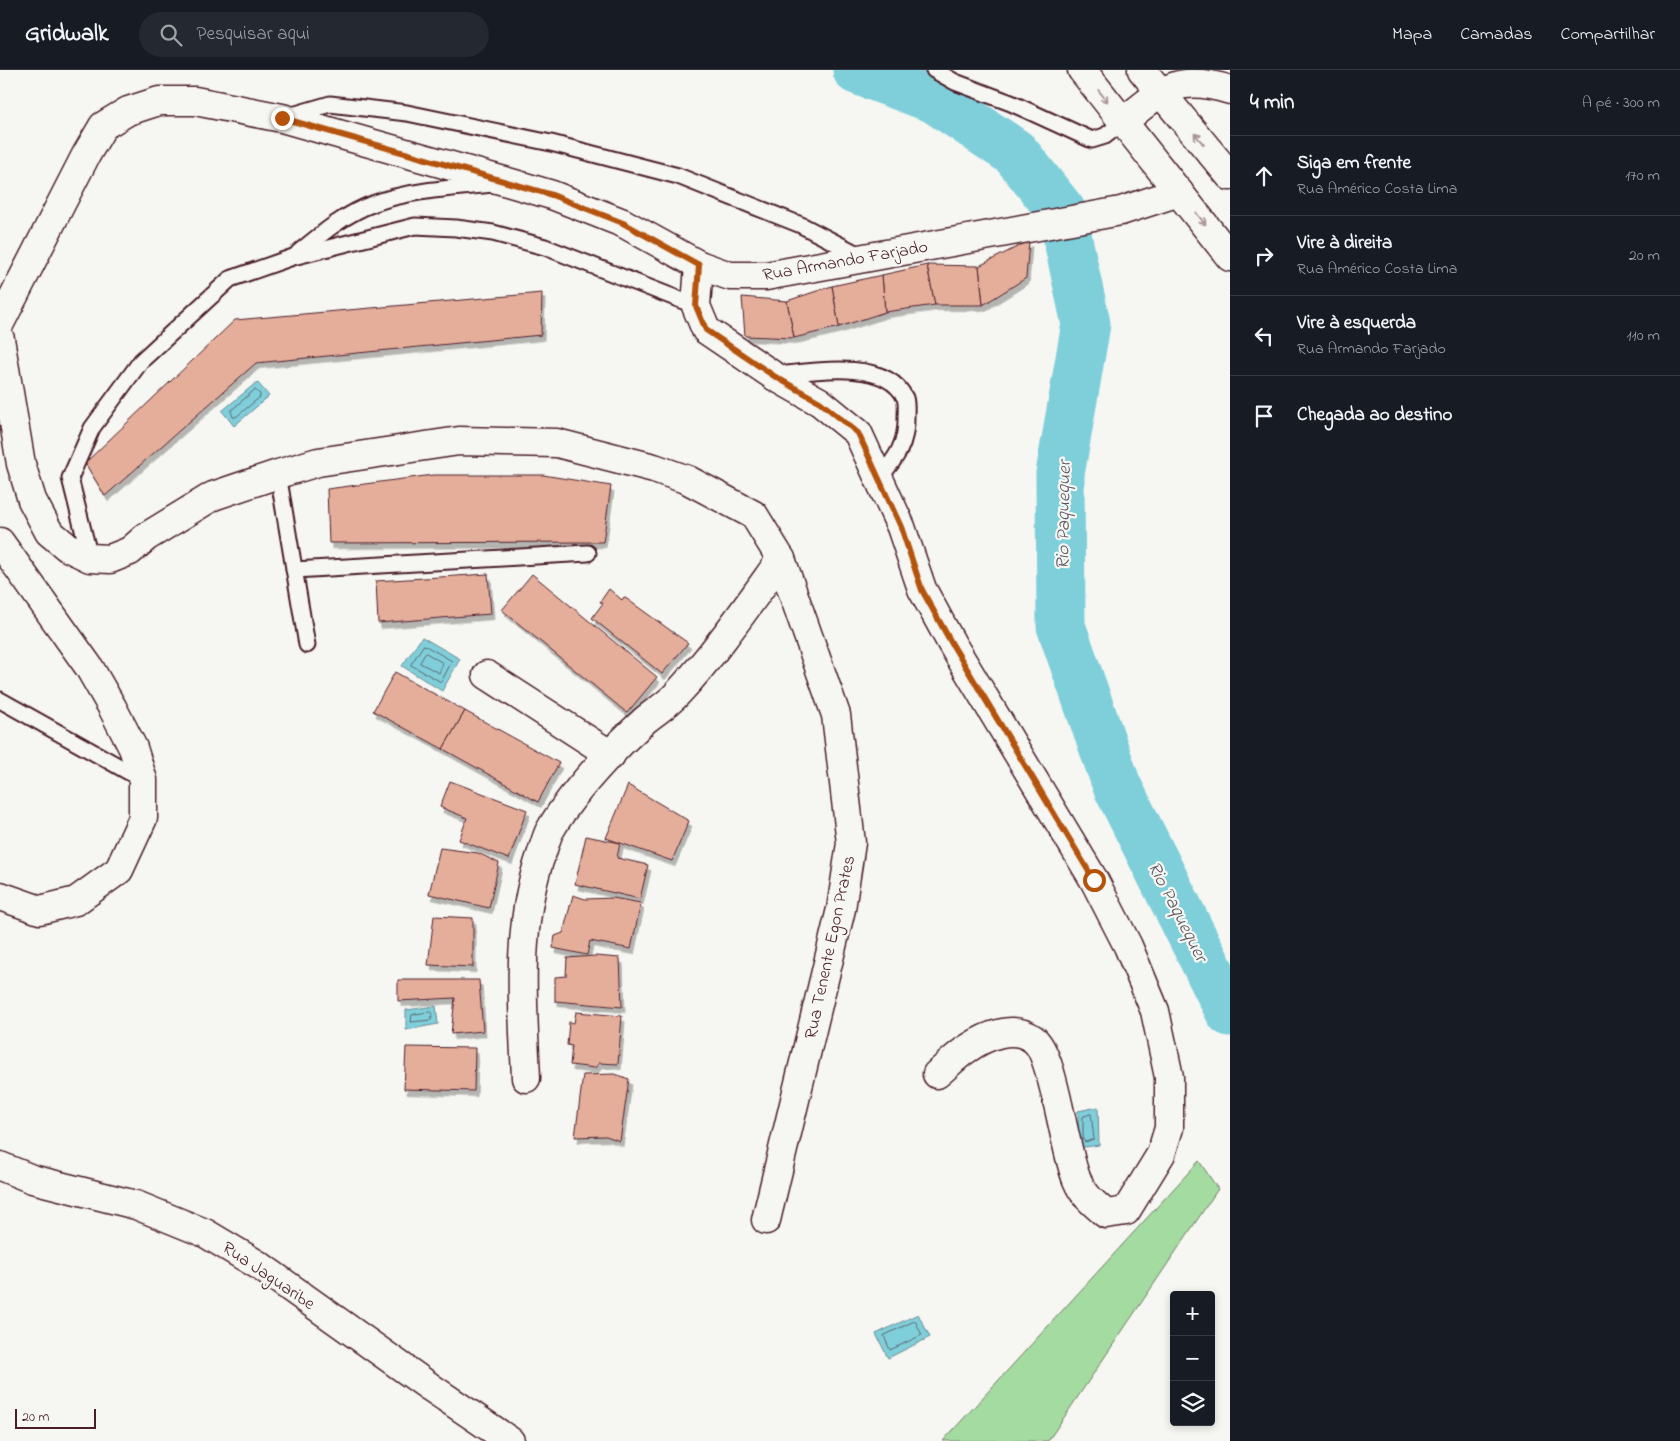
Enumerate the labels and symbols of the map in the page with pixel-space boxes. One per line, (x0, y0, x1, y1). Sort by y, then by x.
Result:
one-way arrow (1097, 89, 1108, 102)
route end (271, 107, 294, 130)
one-way arrow (1193, 133, 1204, 146)
one-way arrow (1196, 212, 1207, 225)
street label: Rua Armando Farjado (761, 235, 930, 289)
water label: Rio Paquequer (1050, 458, 1079, 570)
street label: Rua Tenente Egon Prates (799, 853, 864, 1042)
water label: Rio Paquequer (1140, 857, 1215, 969)
route start (1083, 869, 1106, 892)
street label: Rua Jaguaribe (216, 1236, 320, 1319)
scale bar (15, 1406, 96, 1429)

